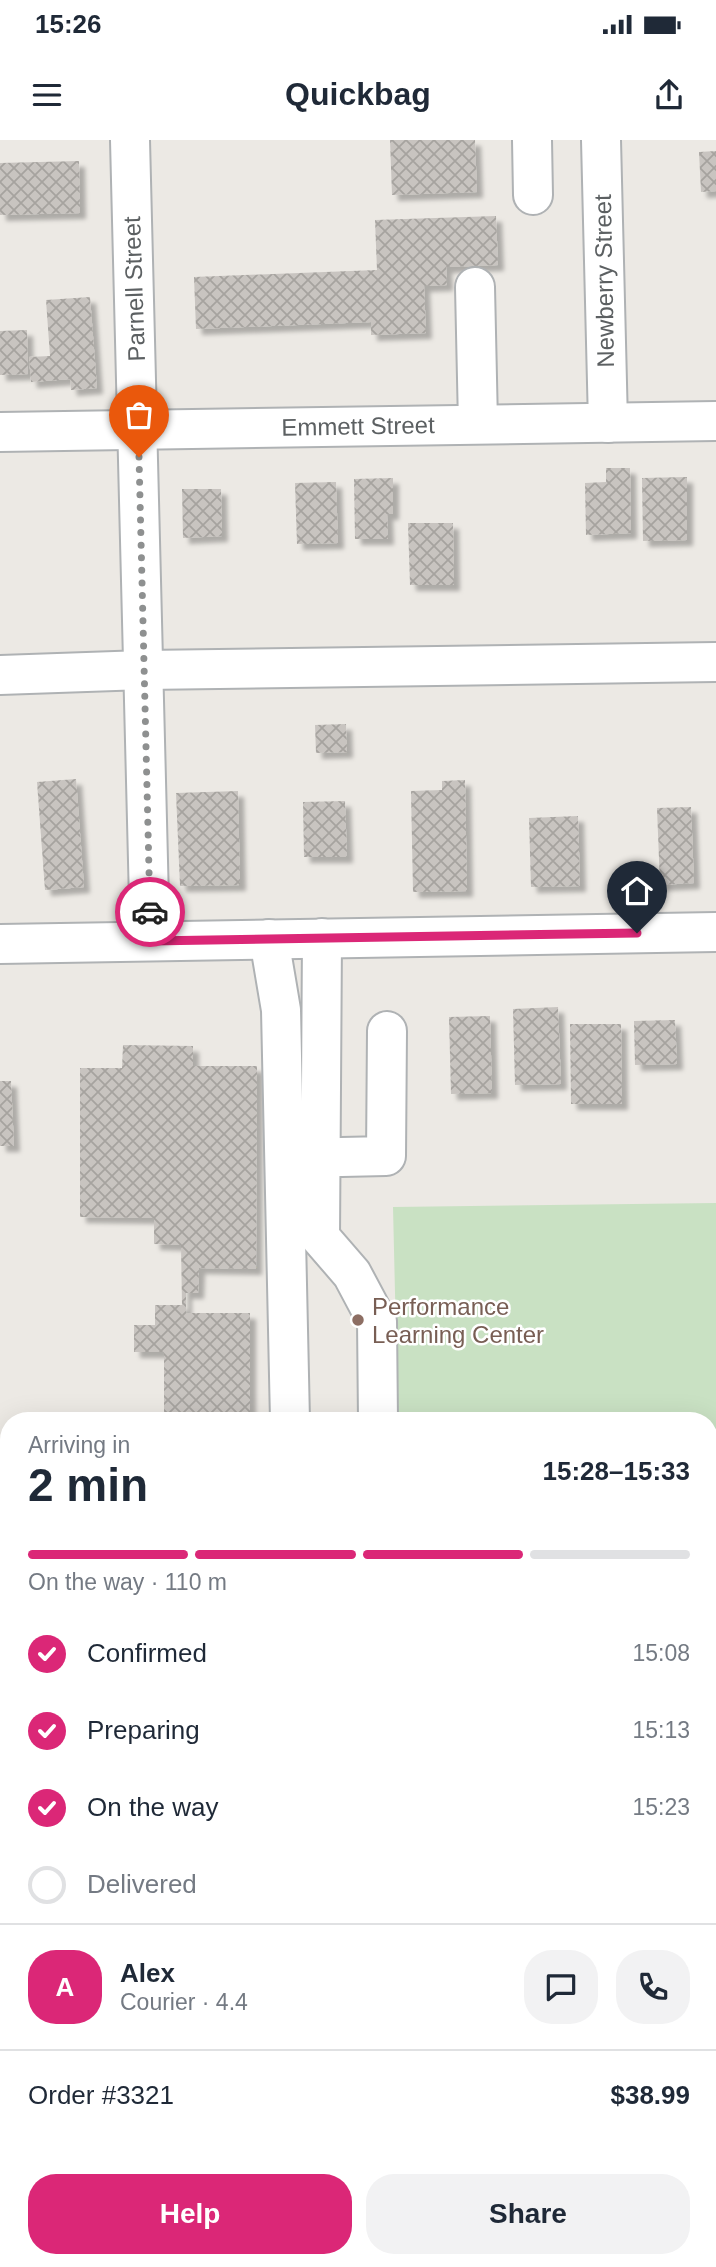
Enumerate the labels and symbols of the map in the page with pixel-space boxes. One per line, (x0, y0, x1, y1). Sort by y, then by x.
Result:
street label: Newberry Street (589, 194, 619, 368)
street label: Parnell Street (118, 216, 150, 362)
pin (109, 385, 169, 457)
street label: Emmett Street (281, 411, 435, 441)
pin (607, 861, 667, 933)
courier (115, 877, 185, 947)
place label: Performance Learning Center (372, 1293, 544, 1348)
marker: Performance Learning Center (350, 1312, 366, 1328)

